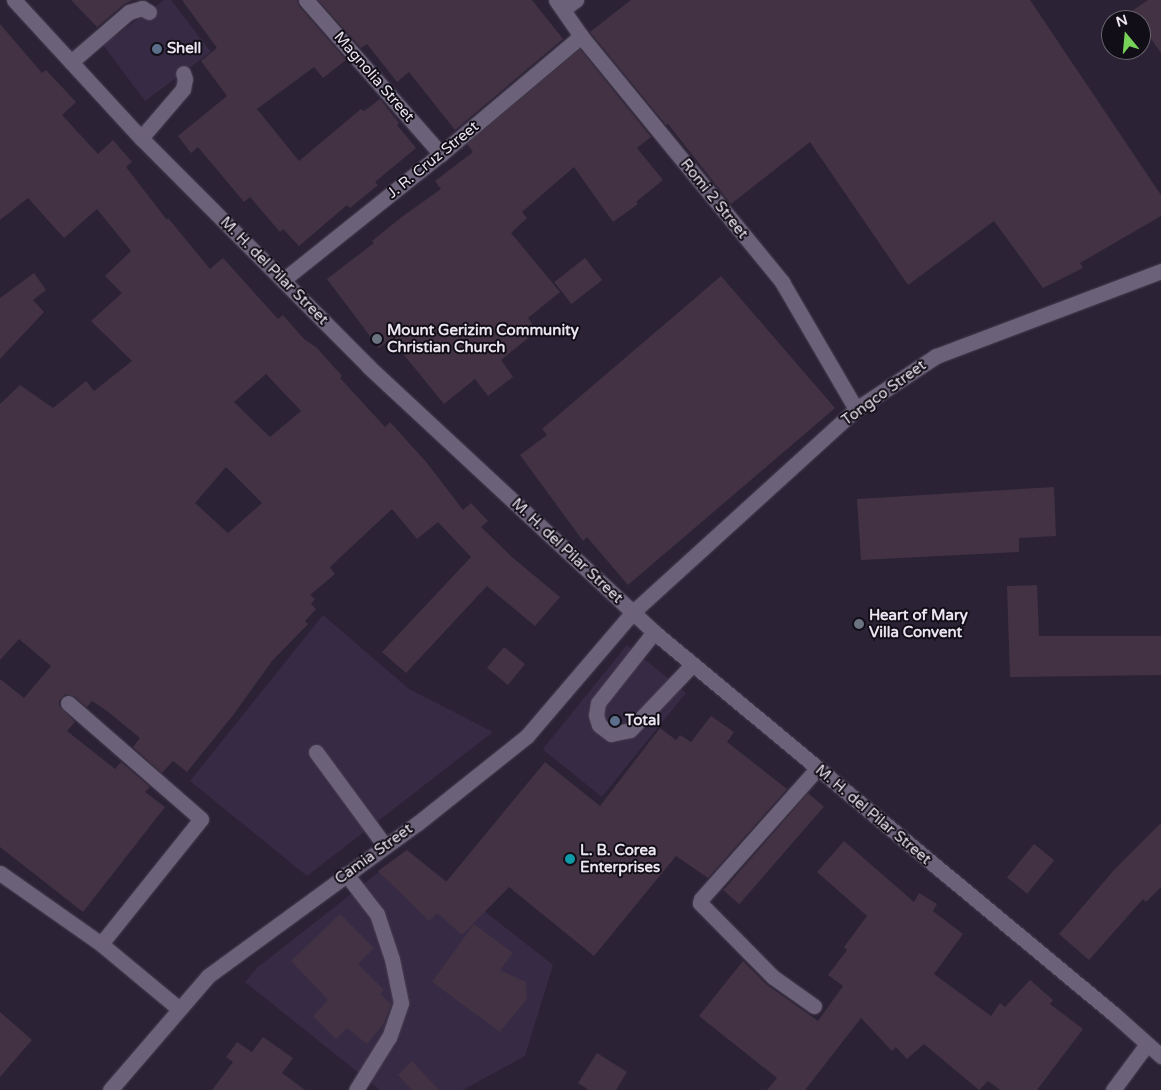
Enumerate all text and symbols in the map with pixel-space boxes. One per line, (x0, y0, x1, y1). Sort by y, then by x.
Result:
north arrow (1101, 10, 1151, 60)
text: N (1114, 11, 1130, 31)
street label: Magnolia Street (330, 28, 418, 126)
place label: Shell (167, 40, 201, 58)
marker: Shell (151, 43, 163, 55)
street label: J. R. Cruz Street (384, 118, 482, 202)
street label: Romi 2 Street (676, 155, 752, 243)
street label: M. H. del Pilar Street (216, 213, 332, 329)
place label: Mount Gerizim Community Christian Church (387, 321, 579, 356)
marker: Mount Gerizim Community Christian Church (371, 333, 383, 345)
street label: Tongco Street (838, 356, 930, 430)
street label: M. H. del Pilar Street (508, 495, 626, 607)
place label: Heart of Mary Villa Convent (869, 606, 968, 641)
marker: Heart of Mary Villa Convent (853, 618, 865, 630)
place label: Total (625, 712, 660, 730)
marker: Total (609, 715, 621, 727)
street label: M. H. del Pilar Street (812, 761, 934, 869)
street label: Camia Street (332, 820, 416, 888)
place label: L. B. Corea Enterprises (580, 841, 660, 876)
marker: L. B. Corea Enterprises (564, 853, 576, 865)

